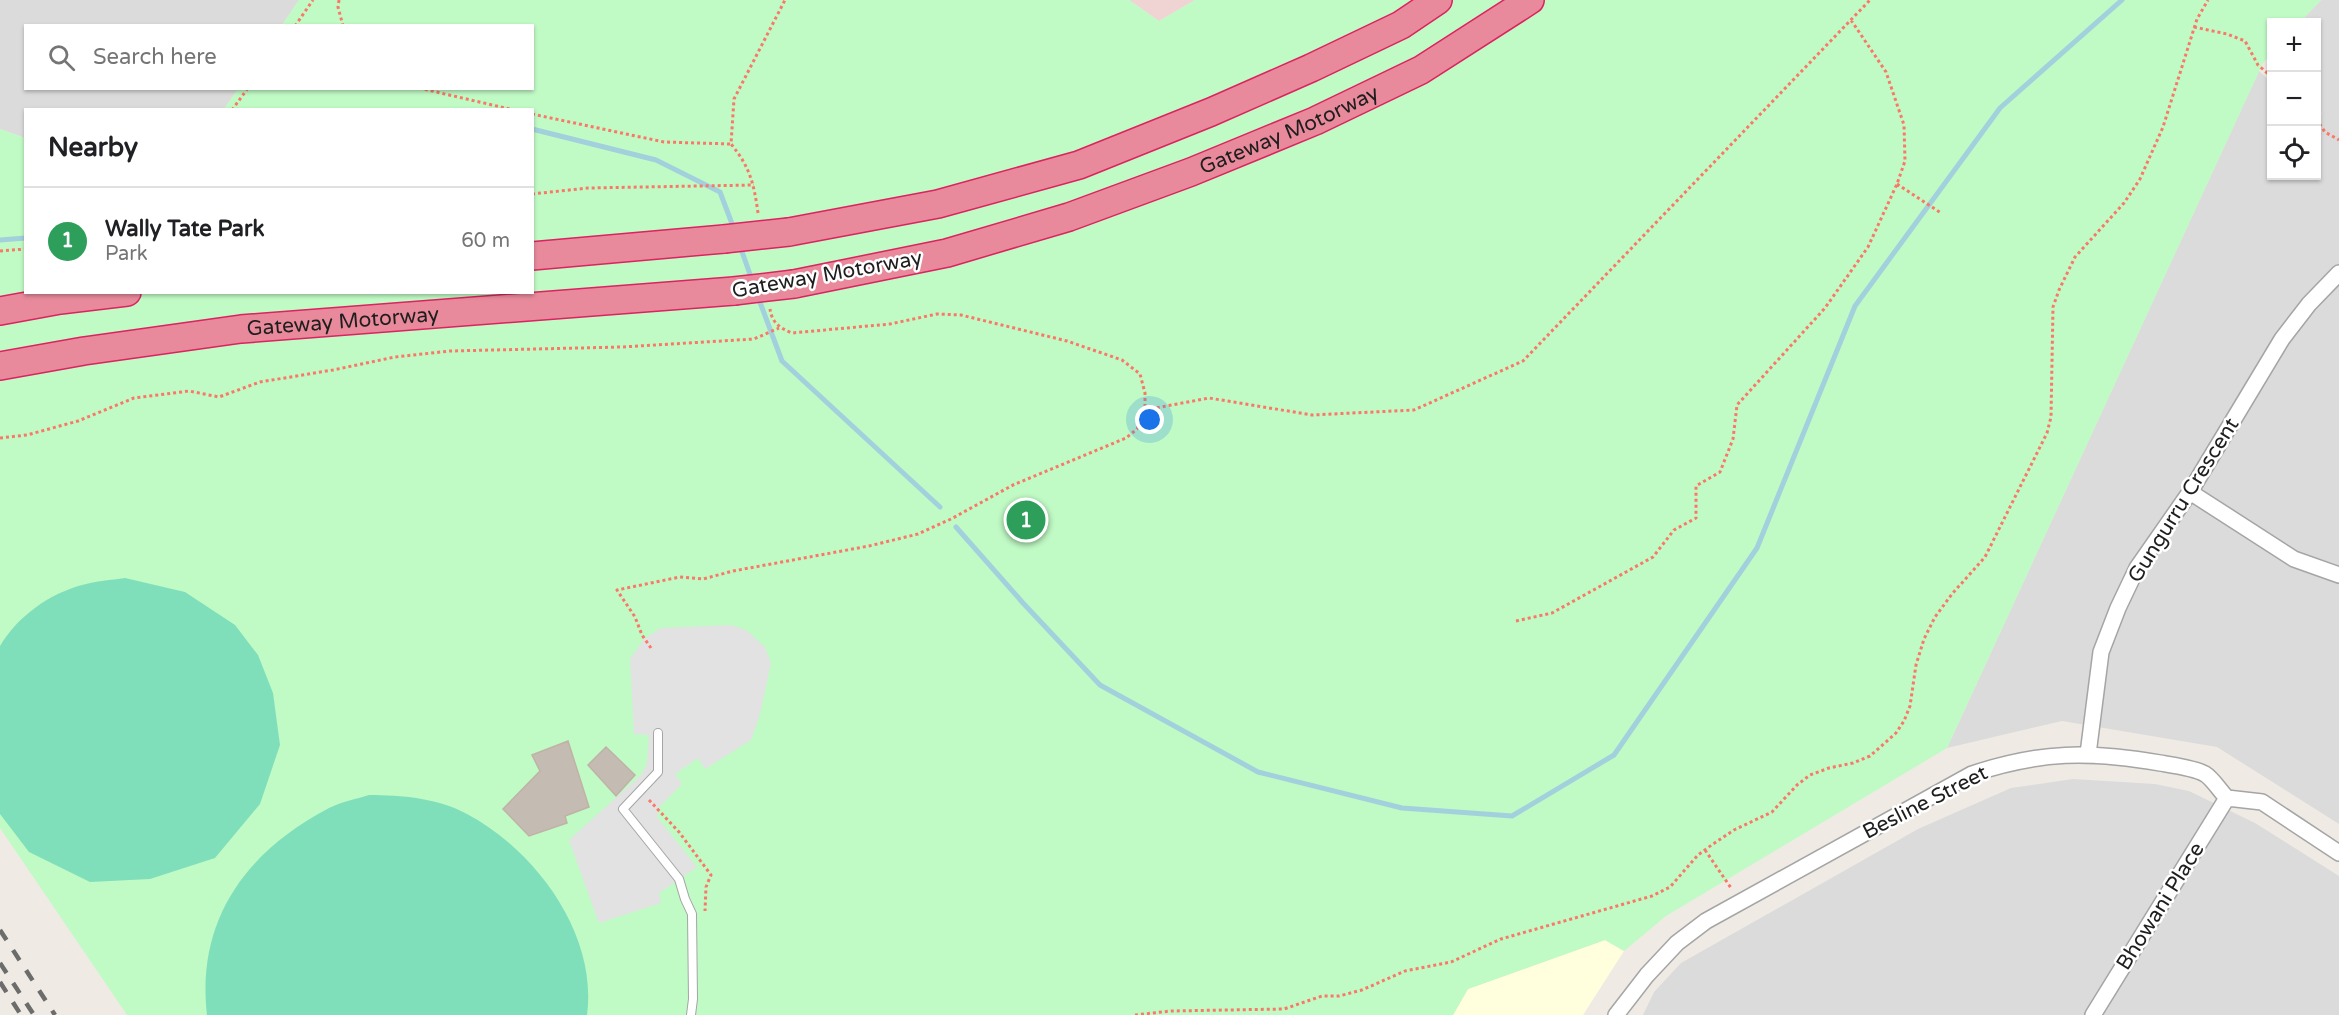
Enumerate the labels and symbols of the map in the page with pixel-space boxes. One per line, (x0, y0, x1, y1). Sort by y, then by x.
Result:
street label: Gateway Motorway (1196, 80, 1383, 180)
street label: Gateway Motorway (730, 245, 924, 304)
street label: Gateway Motorway (246, 302, 440, 342)
your location (1135, 405, 1164, 434)
street label: Gungurru Crescent (2123, 413, 2244, 587)
pin: 1 (1006, 498, 1046, 542)
street label: Besline Street (1859, 760, 1992, 845)
street label: Bhowani Place (2111, 838, 2210, 975)

